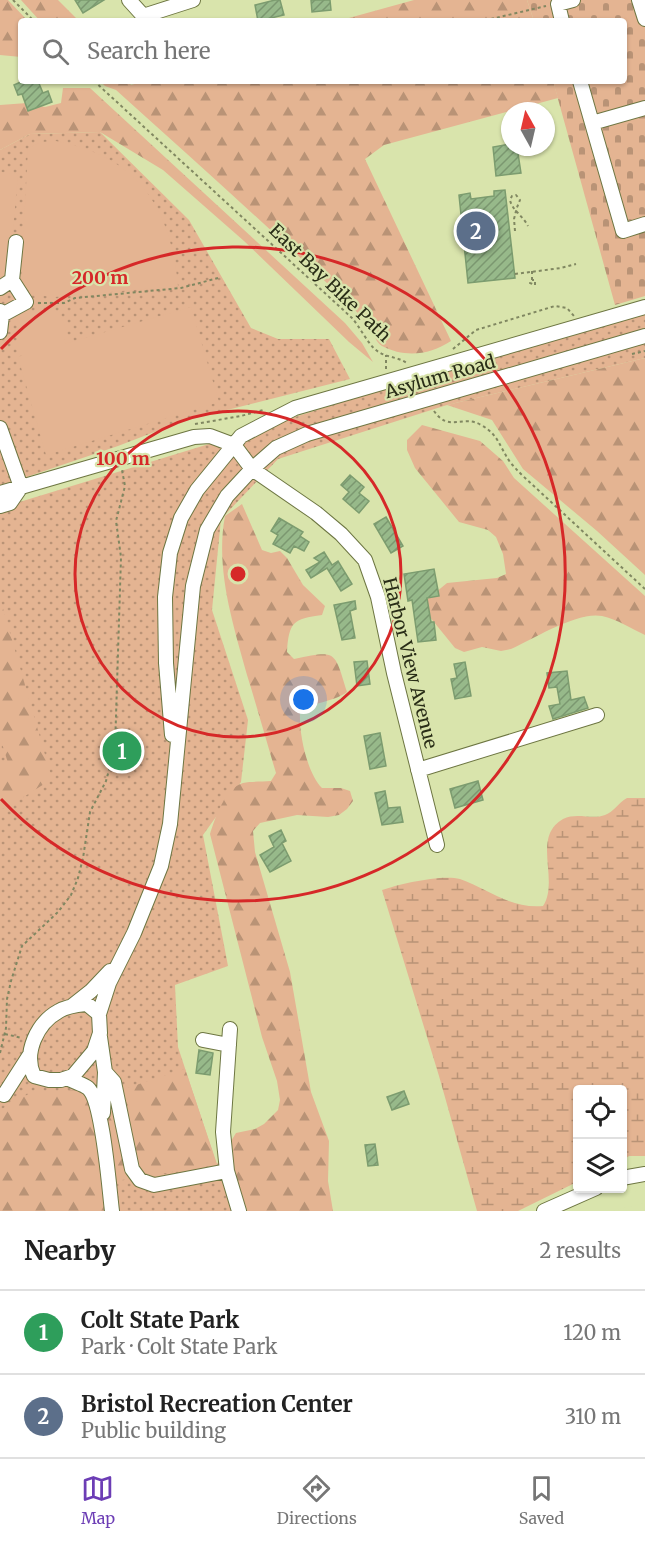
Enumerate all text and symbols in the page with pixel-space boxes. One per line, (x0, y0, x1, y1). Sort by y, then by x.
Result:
search box (18, 18, 627, 84)
icon: search (39, 35, 72, 68)
text: Search here (87, 37, 210, 65)
north arrow (501, 102, 555, 156)
pin: 2 (456, 208, 496, 254)
street label: East Bay Bike Path (265, 219, 396, 347)
text: 200 m (72, 266, 128, 289)
street label: Asylum Road (381, 350, 498, 404)
text: 100 m (96, 447, 150, 470)
centre of rings (228, 564, 248, 584)
street label: Harbor View Avenue (378, 575, 443, 751)
your location (289, 685, 318, 714)
pin: 1 (102, 728, 142, 774)
map controls (573, 1085, 627, 1193)
button: locate (573, 1085, 627, 1139)
button: layers (573, 1139, 627, 1193)
text: Nearby (24, 1234, 116, 1267)
text: 2 results (539, 1238, 621, 1263)
text: Colt State Park (81, 1306, 239, 1334)
text: 1 (39, 1320, 48, 1345)
text: 120 m (563, 1320, 621, 1345)
text: Park · Colt State Park (81, 1334, 277, 1359)
text: Bristol Recreation Center (81, 1390, 353, 1418)
text: 2 (38, 1404, 49, 1429)
text: 310 m (565, 1404, 621, 1429)
text: Public building (81, 1418, 226, 1443)
tab: Map (81, 1472, 115, 1528)
tab: Directions (277, 1472, 357, 1528)
tab: Saved (519, 1472, 564, 1528)

